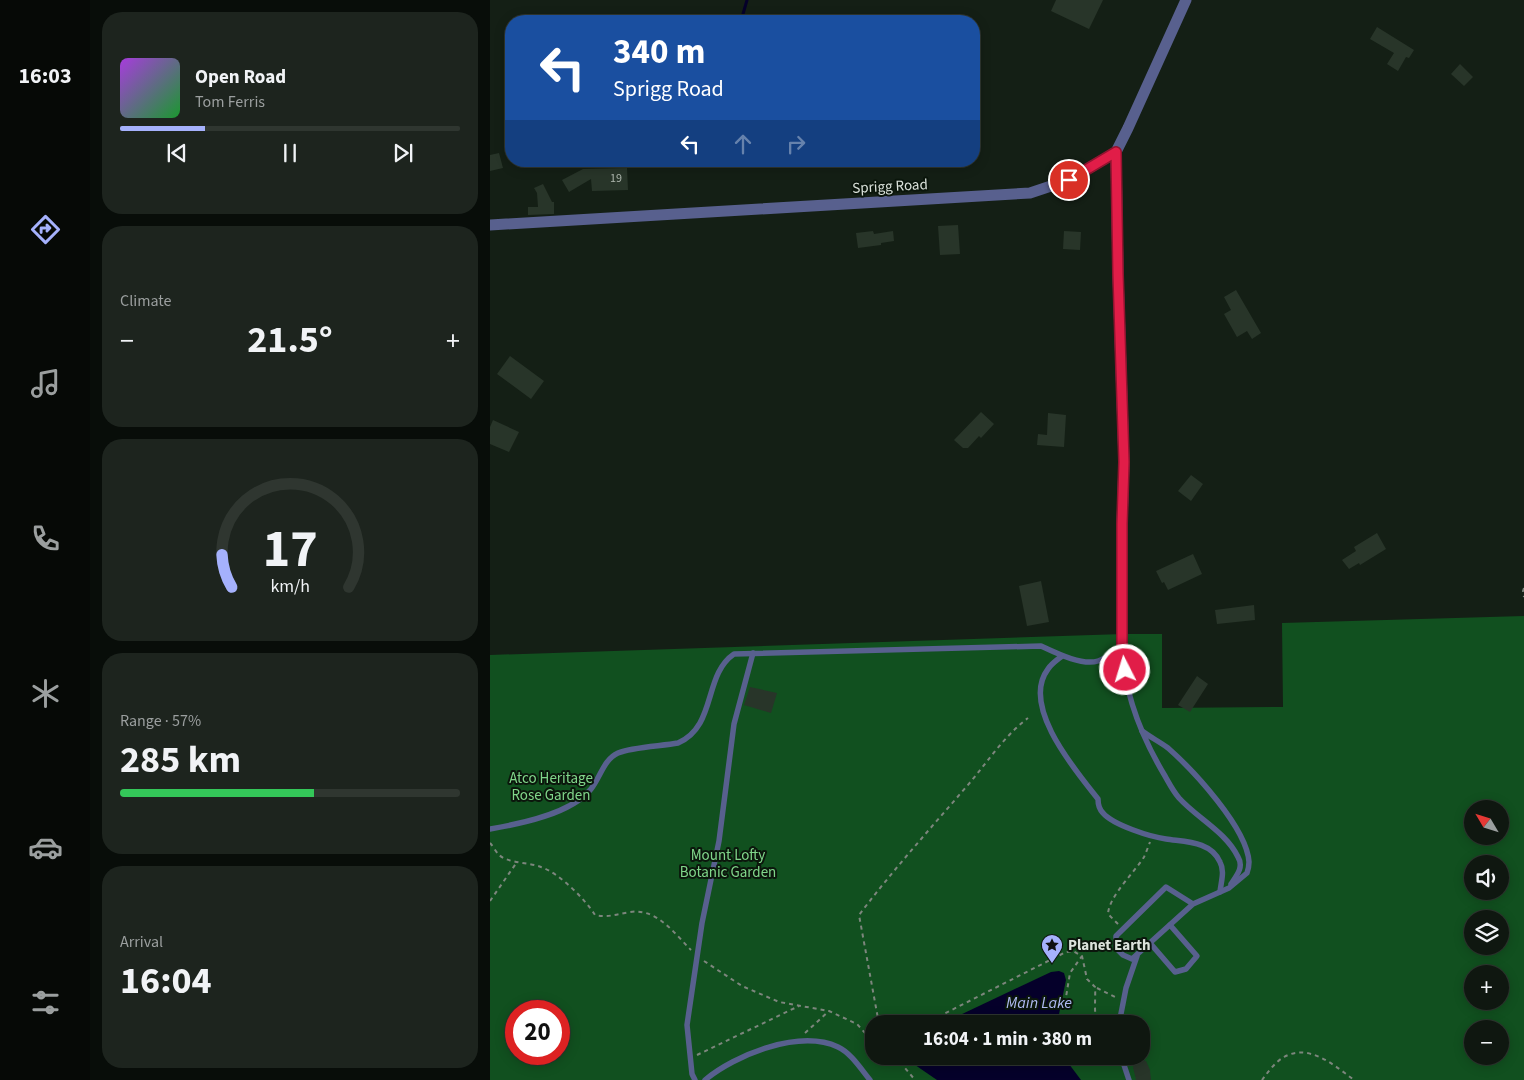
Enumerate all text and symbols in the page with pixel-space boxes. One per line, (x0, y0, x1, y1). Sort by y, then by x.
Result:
text: 340 m (613, 27, 705, 77)
icon: left (530, 35, 595, 100)
text: 16:03 (18, 60, 72, 92)
text: Open Road (195, 64, 286, 91)
text: Sprigg Road (613, 73, 724, 105)
text: Tom Ferris (195, 91, 265, 113)
icon: left (676, 130, 704, 158)
icon: ahead (729, 130, 757, 158)
icon: right (782, 130, 810, 158)
icon: previous (163, 139, 191, 167)
icon: pause (276, 139, 304, 167)
icon: next (389, 139, 417, 167)
pin (1048, 159, 1090, 201)
icon: arrive (1055, 166, 1083, 194)
house number: 19 (610, 170, 622, 187)
street label: Sprigg Road (852, 174, 928, 199)
icon: directions (28, 212, 63, 247)
text: Climate (120, 290, 171, 312)
text: 21.5° (247, 313, 333, 367)
text: − (120, 321, 134, 361)
text: + (446, 321, 460, 361)
icon: music (28, 366, 63, 401)
text: 17 (263, 513, 317, 587)
icon: phone (28, 521, 63, 556)
text: km/h (270, 574, 310, 599)
position arrow (1098, 643, 1150, 695)
icon: climate (28, 676, 63, 711)
text: Range · 57% (120, 710, 201, 732)
text: 285 km (120, 733, 241, 787)
park label: Atco Heritage Rose Garden (509, 768, 593, 806)
north arrow (1464, 800, 1509, 845)
map controls (1464, 800, 1509, 1065)
icon: car (28, 830, 63, 865)
park label: Mount Lofty Botanic Garden (680, 845, 776, 883)
button: sound (1464, 855, 1509, 900)
button: layers (1464, 910, 1509, 955)
text: Arrival (120, 931, 163, 953)
place icon: Planet Earth (1040, 933, 1064, 964)
place label: Planet Earth (1068, 935, 1151, 956)
text: 16:04 (120, 954, 212, 1008)
button: + (1464, 965, 1509, 1010)
icon: filters (28, 985, 63, 1020)
water label: Main Lake (1006, 992, 1072, 1014)
speed limit sign: 20 (505, 1000, 570, 1065)
button: − (1464, 1020, 1509, 1065)
text: 16:04 · 1 min · 380 m (923, 1026, 1092, 1053)

